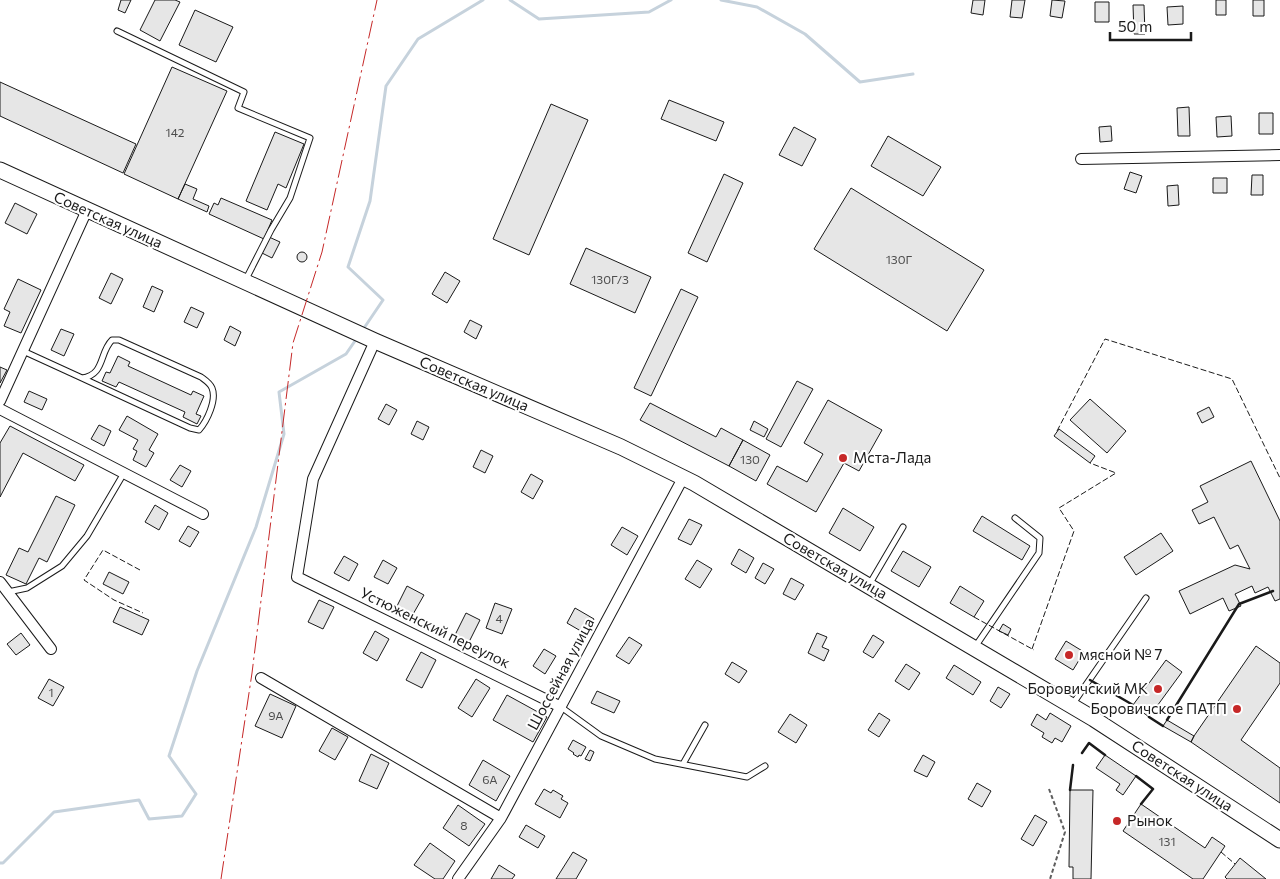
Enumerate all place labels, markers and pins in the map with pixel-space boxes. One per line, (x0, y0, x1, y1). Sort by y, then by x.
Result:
place label: Мста-Лада (853, 448, 931, 466)
marker: Мста-Лада (837, 452, 849, 464)
place label: мясной № 7 (1079, 645, 1162, 663)
marker: мясной № 7 (1063, 649, 1075, 661)
place label: Боровичский МК (1027, 679, 1148, 697)
marker: Боровичский МК (1152, 683, 1164, 695)
place label: Боровичское ПАТП (1090, 699, 1227, 717)
marker: Боровичское ПАТП (1231, 703, 1243, 715)
place label: Рынок (1127, 811, 1173, 829)
marker: Рынок (1111, 815, 1123, 827)

